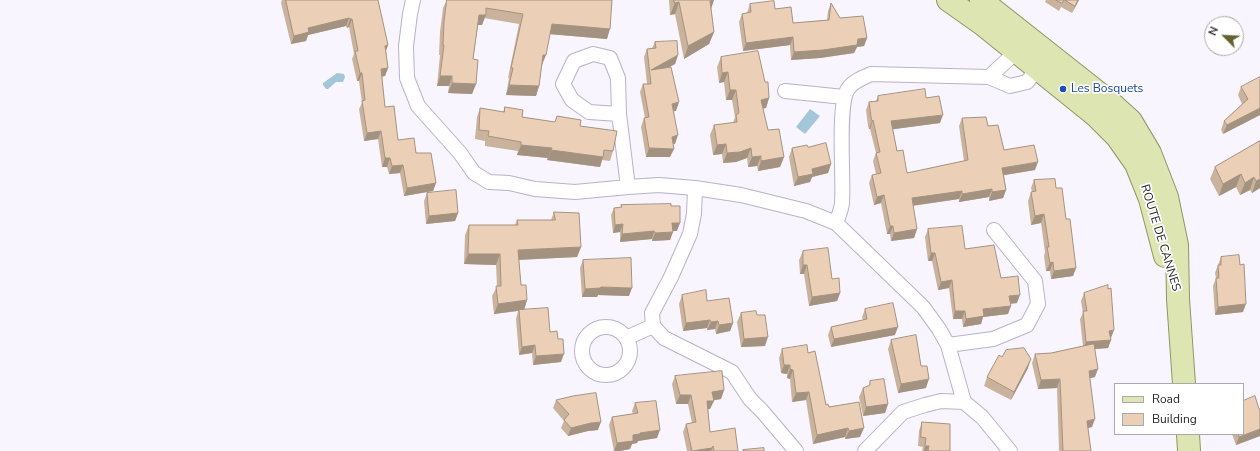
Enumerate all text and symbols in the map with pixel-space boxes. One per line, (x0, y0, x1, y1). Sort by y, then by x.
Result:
north arrow (1204, 16, 1244, 56)
text: N (1205, 25, 1222, 38)
place label: Les Bosquets (1071, 82, 1143, 96)
marker: Les Bosquets (1058, 84, 1068, 94)
street label: ROUTE DE CANNES (1137, 183, 1183, 293)
legend (1114, 383, 1244, 435)
text: Road (1152, 391, 1180, 407)
text: Building (1152, 411, 1197, 427)

